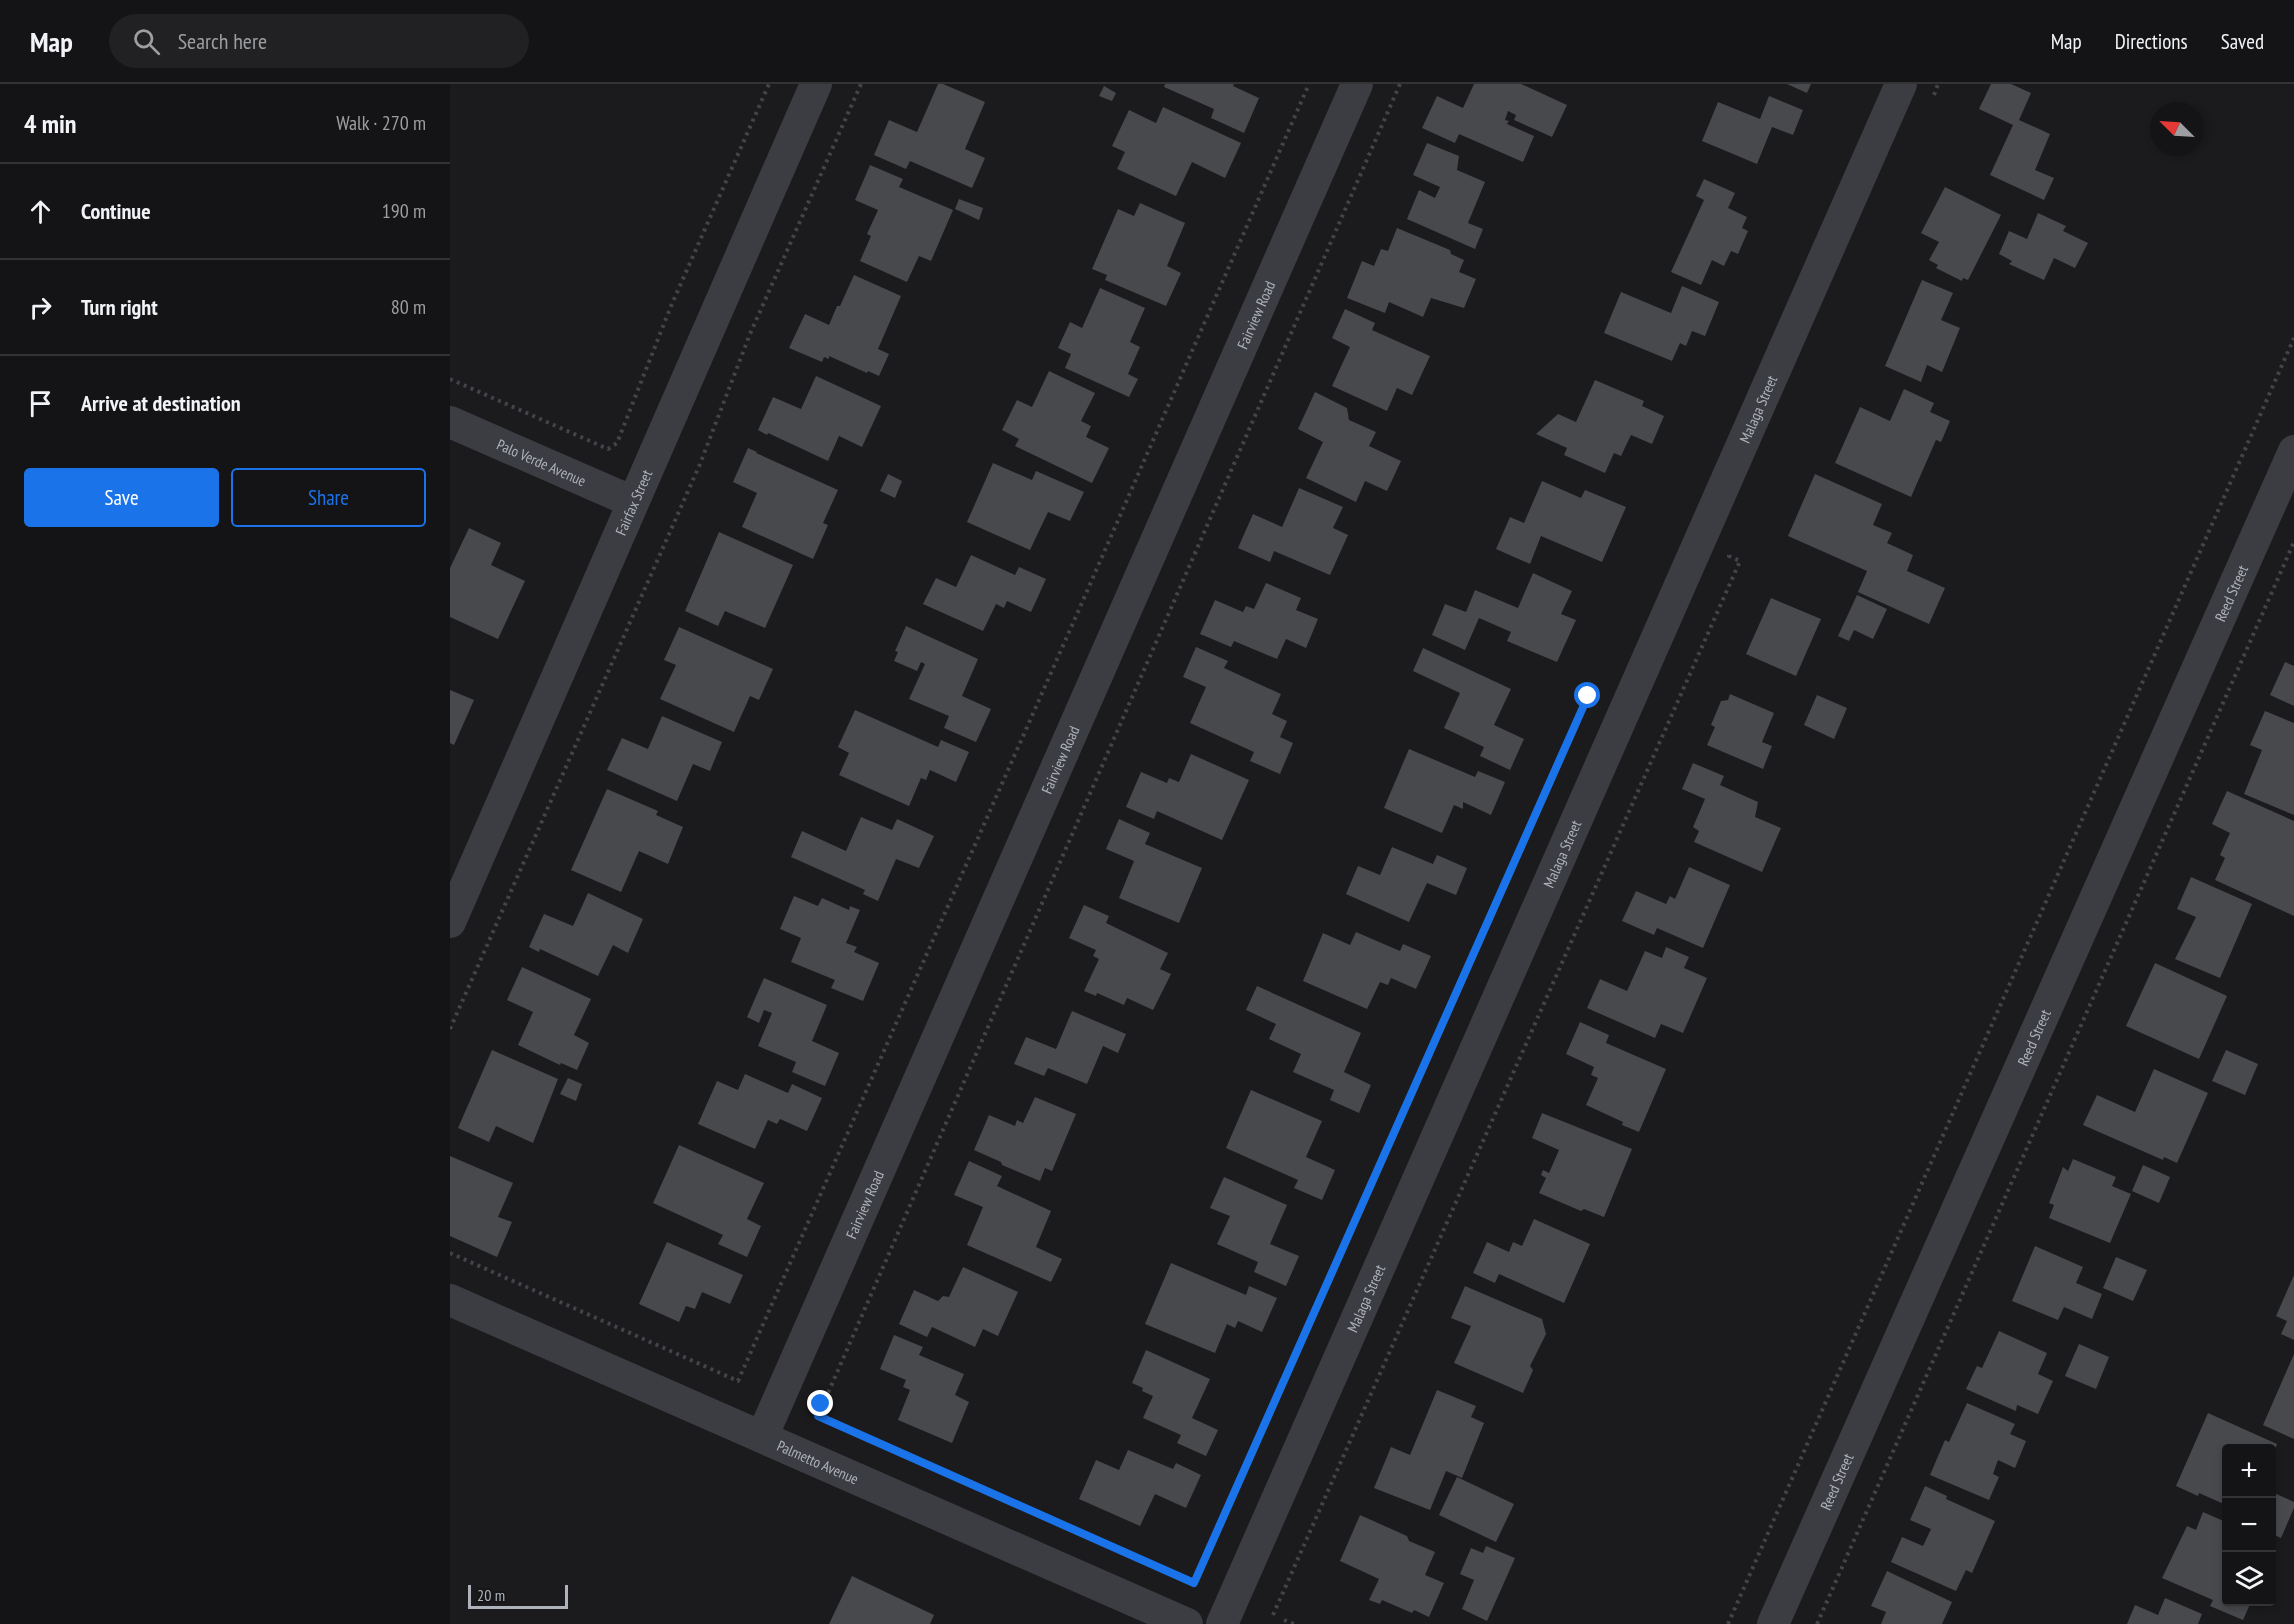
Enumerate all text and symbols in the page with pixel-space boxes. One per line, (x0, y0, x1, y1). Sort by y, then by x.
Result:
search box (109, 14, 529, 68)
text: Map (30, 23, 73, 60)
icon: search (130, 25, 163, 58)
text: Search here (178, 27, 267, 55)
text: Map (2051, 28, 2082, 55)
text: Directions (2115, 28, 2188, 55)
text: Saved (2221, 28, 2264, 55)
north arrow (2150, 102, 2204, 156)
text: 4 min (24, 107, 77, 140)
text: Walk · 270 m (336, 110, 426, 136)
icon: ahead (24, 195, 57, 228)
text: Continue (81, 197, 151, 225)
text: 190 m (382, 198, 426, 224)
street label: Fairview Road (1232, 278, 1279, 352)
icon: right (24, 291, 57, 324)
text: Turn right (81, 293, 158, 321)
text: 80 m (391, 294, 426, 320)
street label: Malaga Street (1735, 372, 1781, 446)
icon: arrive (24, 387, 57, 420)
text: Arrive at destination (81, 389, 241, 417)
street label: Palo Verde Avenue (494, 434, 589, 490)
street label: Fairfax Street (611, 467, 656, 538)
button: Save (24, 468, 219, 527)
button: Share (231, 468, 426, 527)
street label: Reed Street (2210, 562, 2252, 624)
route start (1574, 682, 1600, 708)
street label: Fairview Road (1037, 723, 1083, 796)
street label: Malaga Street (1538, 817, 1585, 890)
street label: Reed Street (2013, 1006, 2054, 1068)
street label: Fairview Road (841, 1168, 887, 1241)
street label: Malaga Street (1342, 1262, 1389, 1335)
route end (807, 1390, 833, 1416)
street label: Palmetto Avenue (774, 1436, 862, 1488)
map controls (2222, 1444, 2276, 1606)
button: + (2222, 1444, 2276, 1498)
street label: Reed Street (1816, 1450, 1857, 1513)
button: − (2222, 1498, 2276, 1552)
button: layers (2222, 1552, 2276, 1606)
scale bar (468, 1582, 568, 1610)
text: 20 m (477, 1585, 505, 1605)

